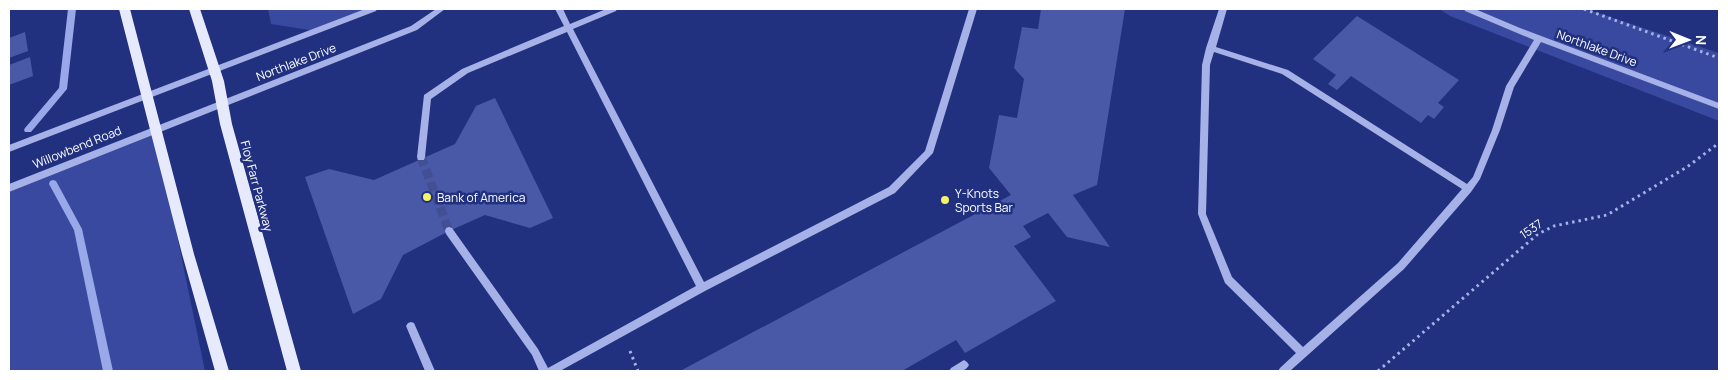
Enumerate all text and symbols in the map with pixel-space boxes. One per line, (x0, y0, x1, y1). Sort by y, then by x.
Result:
north arrow (1663, 15, 1713, 65)
street label: Northlake Drive (1554, 26, 1640, 70)
text: N (1692, 35, 1711, 45)
street label: Northlake Drive (254, 39, 338, 85)
street label: Willowbend Road (30, 121, 124, 173)
street label: Floy Farr Parkway (237, 139, 277, 234)
place label: Y-Knots Sports Bar (955, 185, 1013, 216)
place label: Bank of America (437, 189, 525, 206)
marker: Bank of America (421, 191, 433, 203)
marker: Y-Knots Sports Bar (939, 194, 951, 206)
street label: 1537 (1516, 215, 1546, 243)

